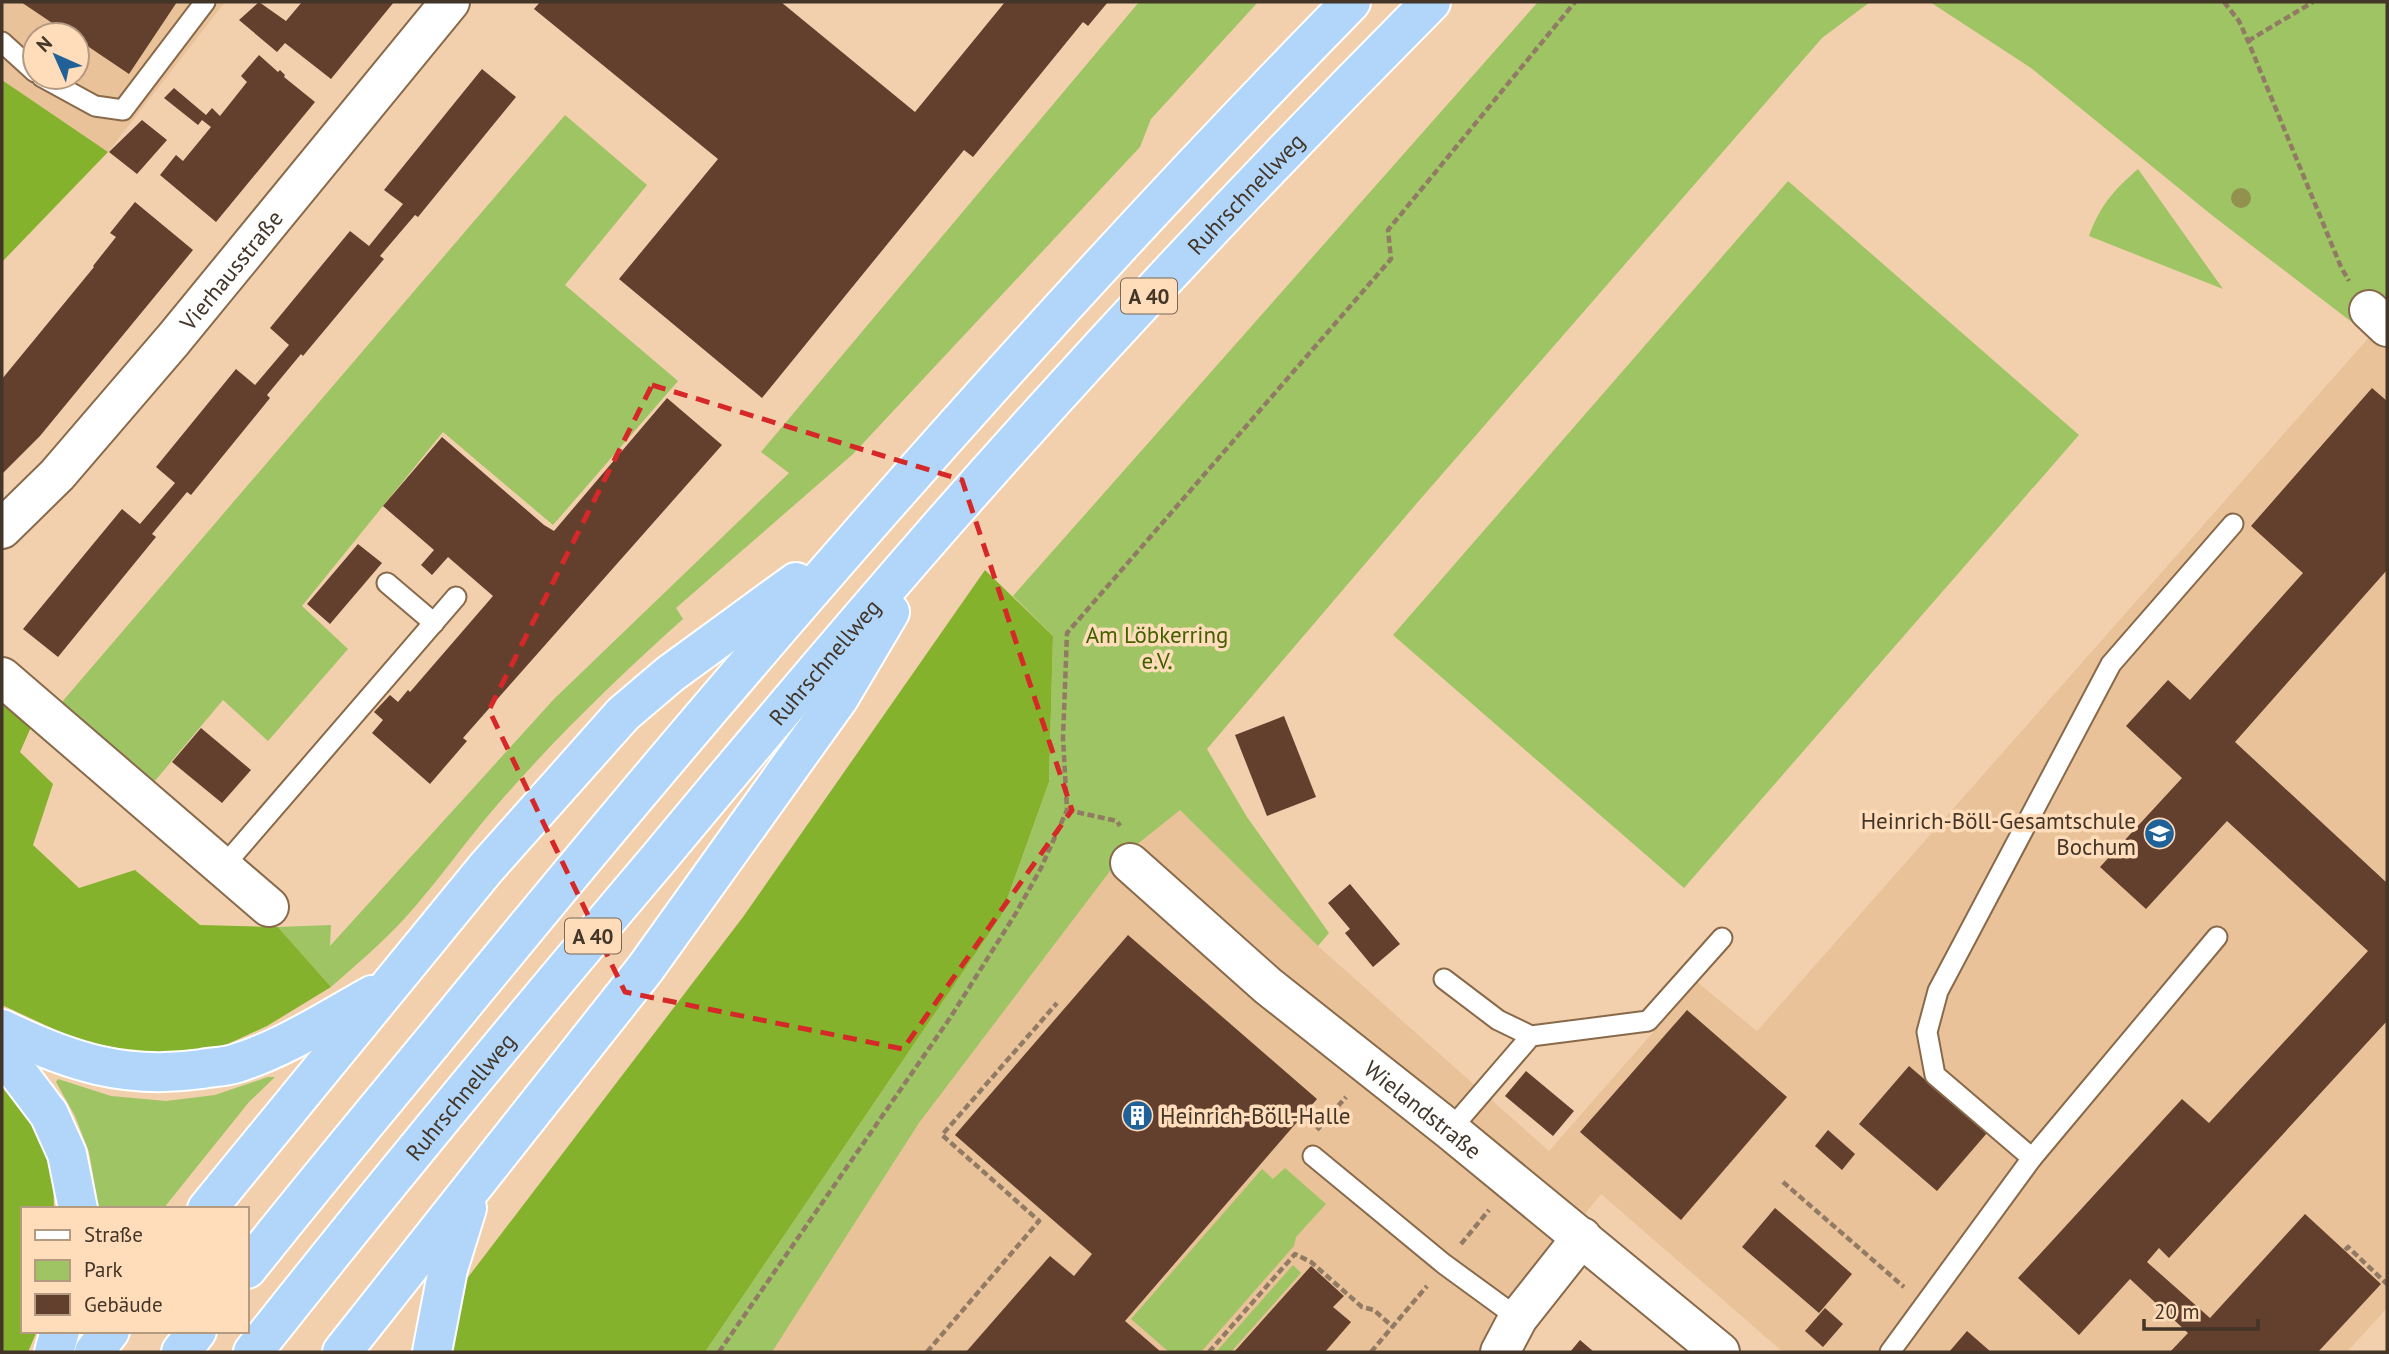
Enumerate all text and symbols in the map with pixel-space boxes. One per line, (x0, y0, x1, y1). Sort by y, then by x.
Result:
north arrow (21, 21, 91, 91)
text: N (31, 31, 57, 57)
street label: Ruhrschnellweg (1181, 126, 1310, 260)
street label: Vierhausstraße (172, 204, 288, 336)
road number: A 40 (1121, 278, 1177, 314)
street label: Ruhrschnellweg (762, 592, 886, 731)
park label: Am Löbkerring e.V. (1086, 620, 1228, 675)
place label: Heinrich-Böll-Gesamtschule Bochum (1861, 806, 2136, 861)
school or university icon: Heinrich-Böll-Gesamtschule Bochum (2142, 816, 2176, 850)
road number: A 40 (565, 918, 621, 954)
street label: Ruhrschnellweg (399, 1026, 521, 1166)
street label: Wielandstraße (1359, 1053, 1488, 1165)
building icon: Heinrich-Böll-Halle (1120, 1098, 1154, 1132)
place label: Heinrich-Böll-Halle (1160, 1101, 1351, 1130)
legend (21, 1207, 248, 1333)
text: Straße (84, 1221, 143, 1248)
text: Park (84, 1256, 123, 1283)
scale bar (2144, 1288, 2258, 1332)
text: Gebäude (84, 1291, 163, 1318)
text: 20 m (2154, 1298, 2200, 1325)

